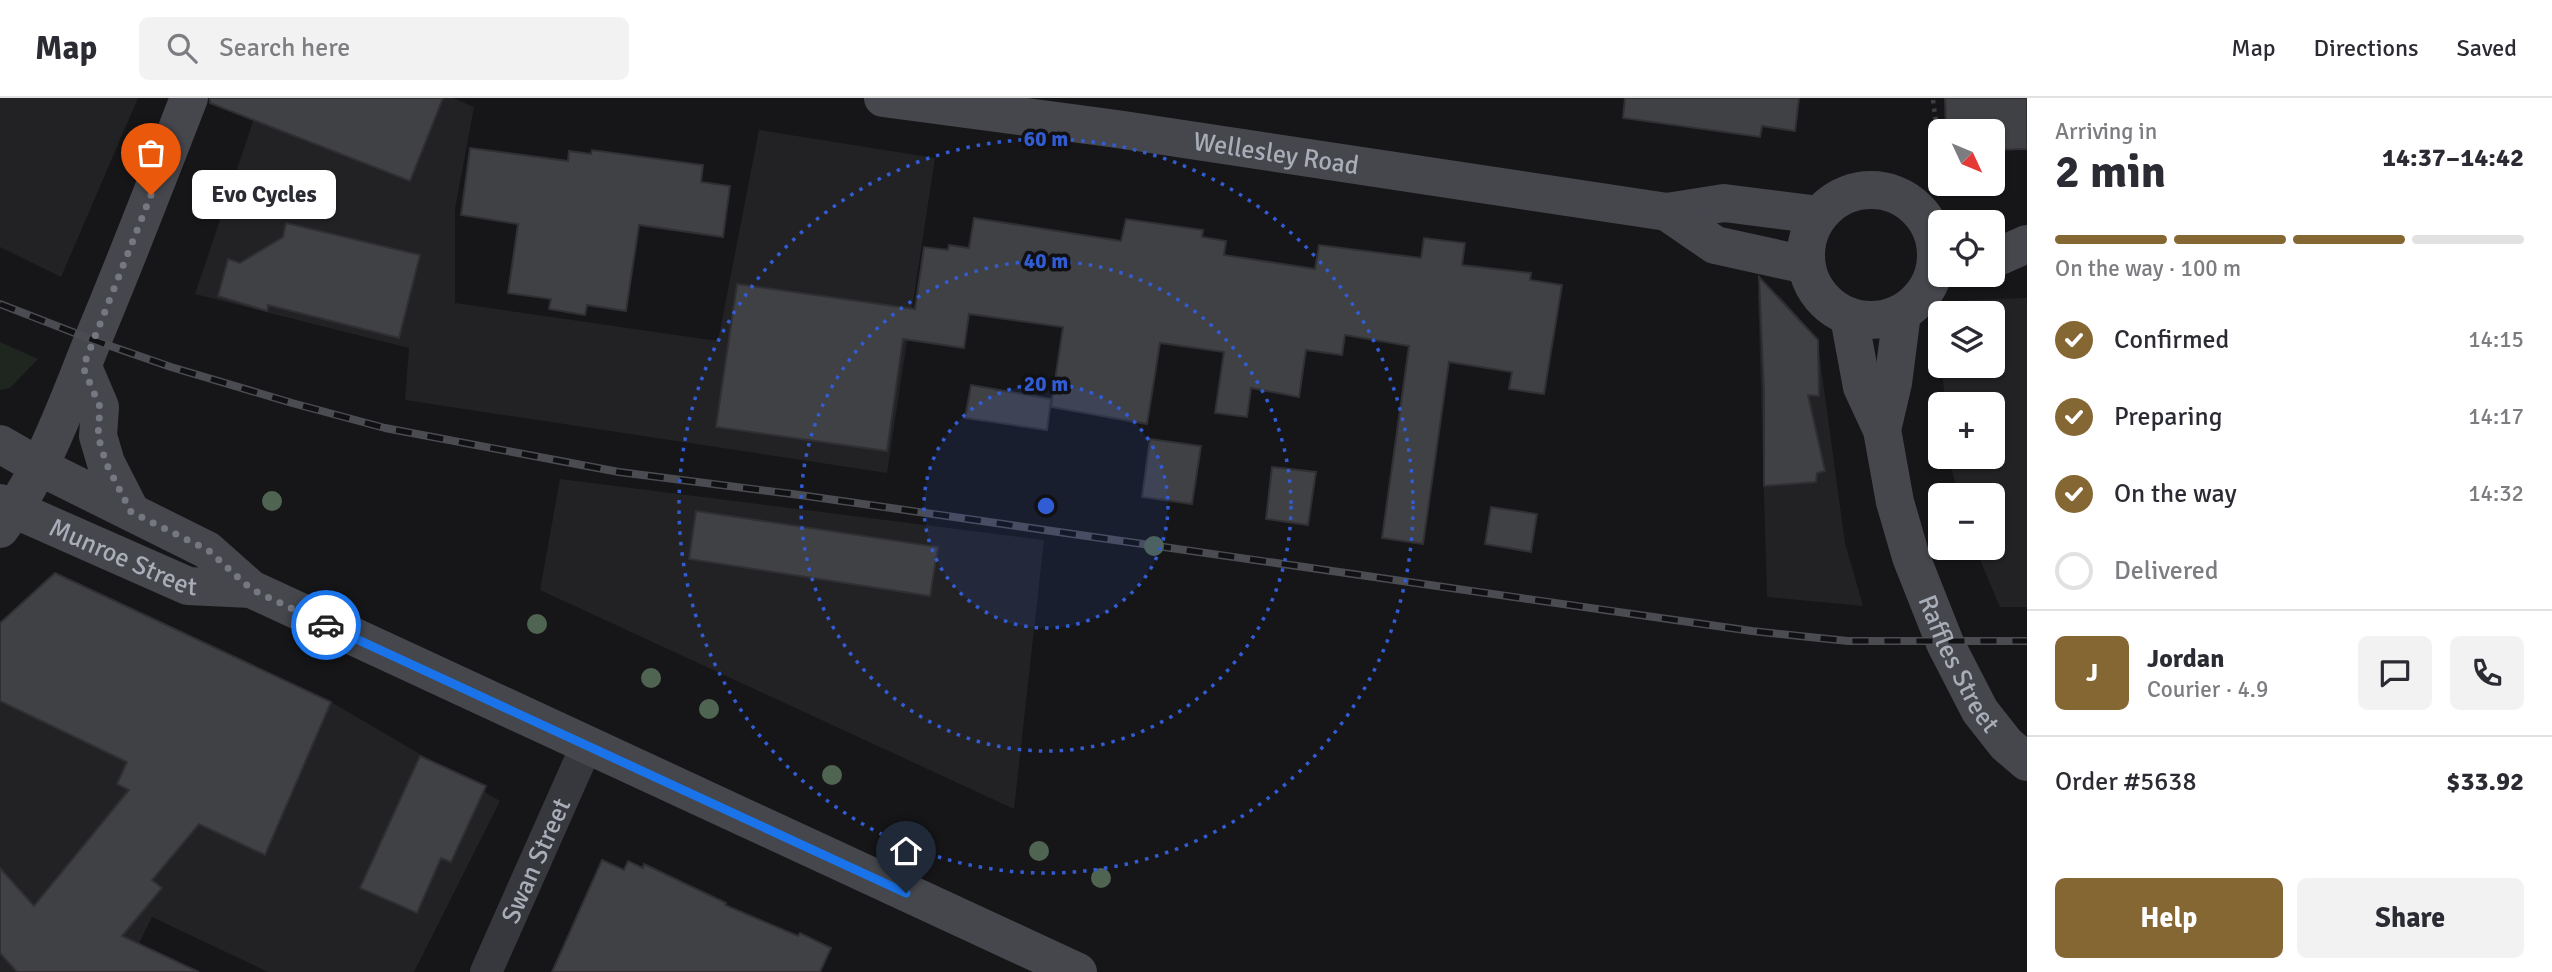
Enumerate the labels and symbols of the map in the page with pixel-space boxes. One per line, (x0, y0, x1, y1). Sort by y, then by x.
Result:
north arrow (1928, 119, 2006, 196)
pin (121, 123, 181, 195)
text: 60 m (1024, 126, 1068, 152)
street label: Wellesley Road (1191, 126, 1361, 182)
callout: Evo Cycles (193, 170, 336, 220)
text: 40 m (1024, 248, 1068, 274)
text: 20 m (1024, 371, 1068, 397)
centre of rings (1034, 494, 1058, 518)
street label: Munroe Street (44, 512, 197, 603)
courier (291, 590, 361, 660)
street label: Raffles Street (1911, 590, 2006, 740)
street label: Swan Street (495, 793, 578, 928)
pin (876, 821, 936, 893)

